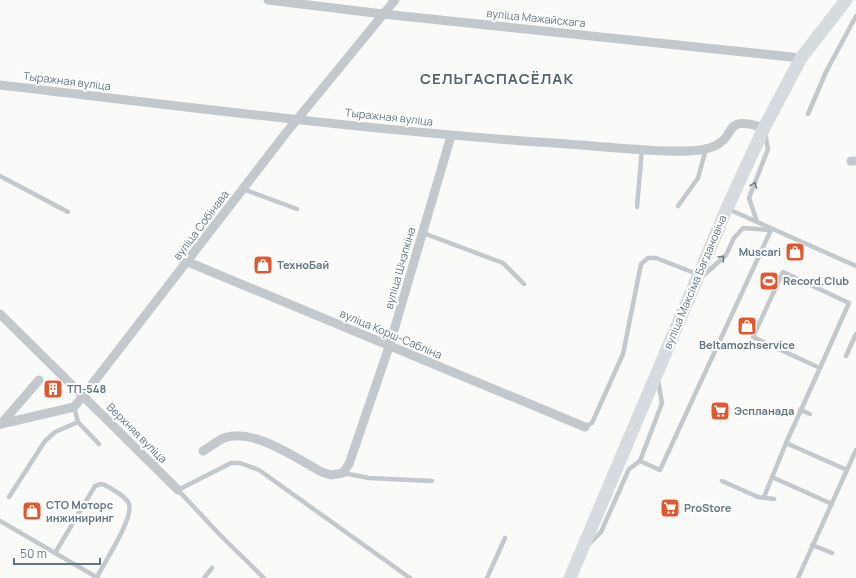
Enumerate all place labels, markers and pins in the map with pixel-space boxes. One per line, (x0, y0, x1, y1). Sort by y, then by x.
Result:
shop icon: Muscari (784, 241, 806, 263)
place label: Muscari (739, 244, 781, 259)
shop icon: ТехноБай (252, 254, 274, 276)
place label: ТехноБай (277, 257, 329, 272)
sports icon: Record.Club (758, 270, 780, 292)
place label: Record.Club (783, 273, 849, 288)
shop icon: Beltamozhservice (736, 315, 758, 337)
place label: Beltamozhservice (699, 337, 795, 352)
building icon: ТП-548 (42, 378, 64, 400)
place label: ТП-548 (67, 381, 106, 396)
supermarket icon: Эспланада (709, 400, 731, 422)
place label: Эспланада (734, 403, 794, 418)
place label: СТО Моторс инжиниринг (46, 497, 114, 525)
supermarket icon: ProStore (659, 497, 681, 519)
shop icon: СТО Моторс инжиниринг (21, 500, 43, 522)
place label: ProStore (684, 500, 732, 515)

